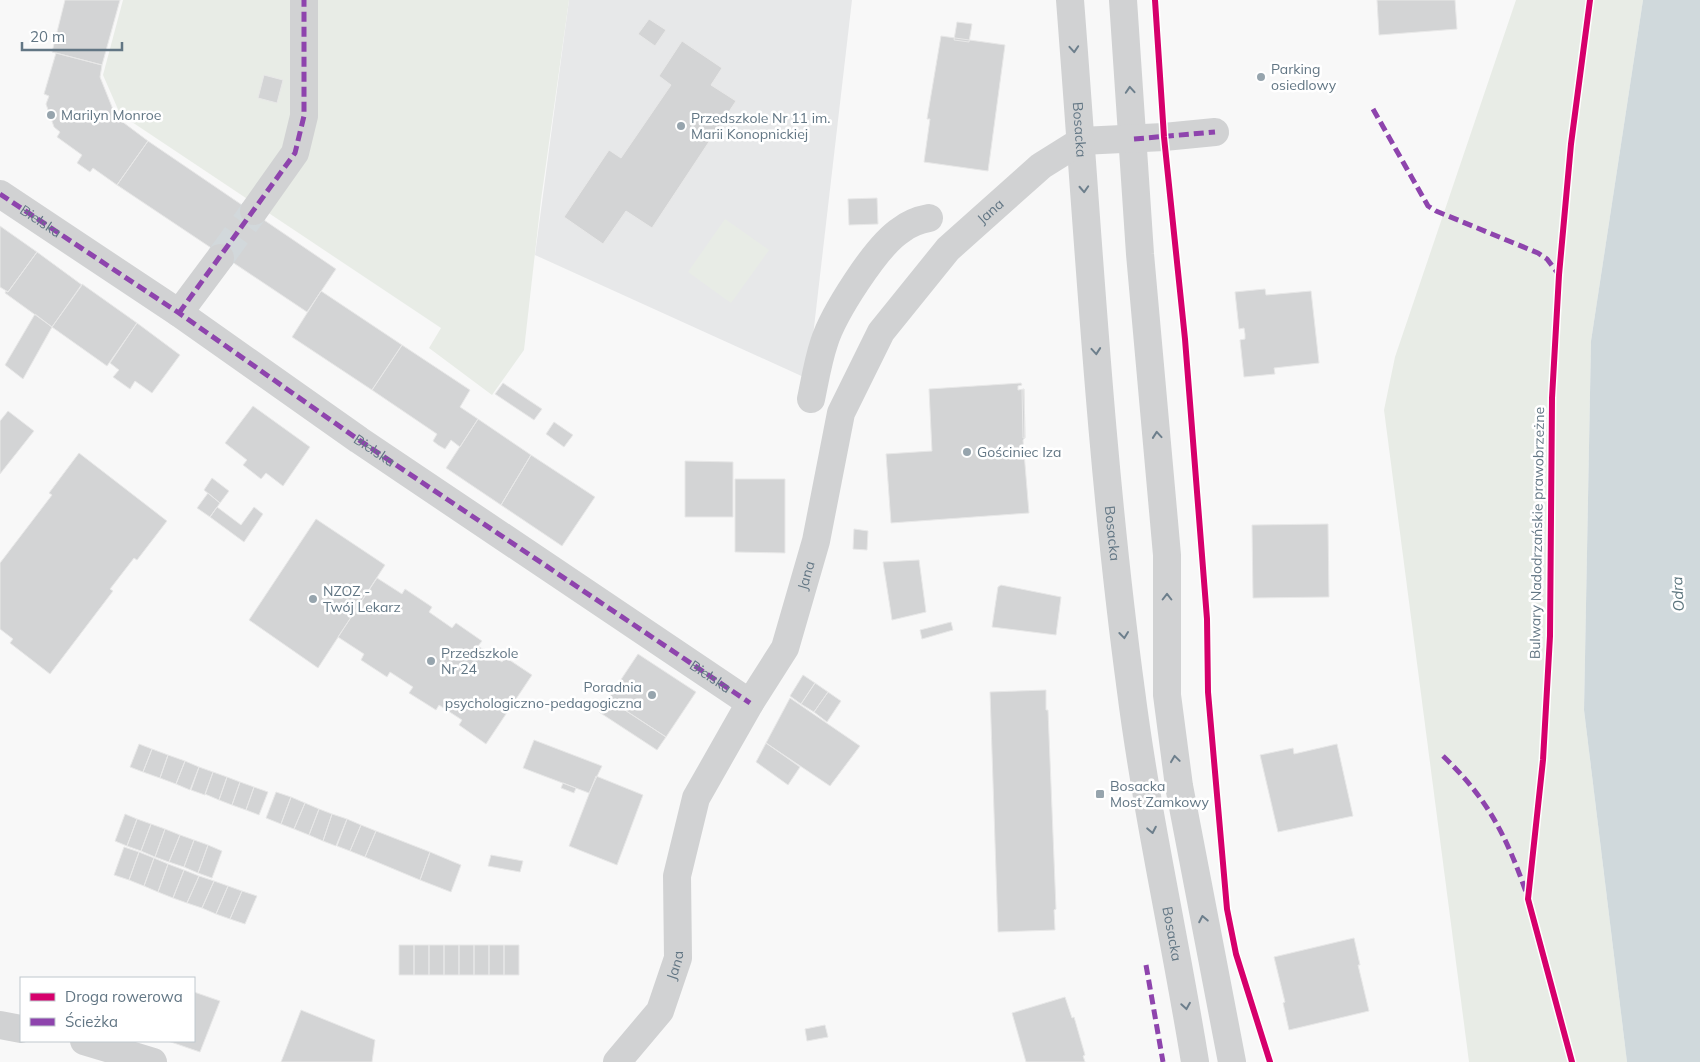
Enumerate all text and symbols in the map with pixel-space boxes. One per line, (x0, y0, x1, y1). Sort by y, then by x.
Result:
scale bar (22, 20, 122, 52)
text: 20 m (30, 27, 65, 46)
one-way arrow (1068, 45, 1079, 53)
place label: Parking osiedlowy (1271, 60, 1337, 94)
marker: Parking osiedlowy (1255, 71, 1267, 83)
one-way arrow (1125, 86, 1136, 94)
street label: Bosacka (1069, 101, 1091, 158)
place label: Marilyn Monroe (61, 106, 161, 124)
marker: Marilyn Monroe (45, 109, 57, 121)
place label: Przedszkole Nr 11 im. Marii Konopnickiej (691, 109, 830, 143)
marker: Przedszkole Nr 11 im. Marii Konopnickiej (675, 120, 687, 132)
one-way arrow (1078, 186, 1089, 194)
street label: Jana (973, 195, 1007, 228)
street label: Bielska (17, 201, 65, 241)
one-way arrow (1091, 348, 1102, 356)
street label: Bulwary Nadodrzańskie prawobrzeżne (1526, 407, 1548, 659)
street label: Bielska (350, 430, 399, 471)
one-way arrow (1152, 431, 1163, 439)
place label: Gościniec Iza (977, 443, 1061, 461)
marker: Gościniec Iza (961, 446, 973, 458)
street label: Bosacka (1101, 505, 1124, 562)
street label: Jana (793, 559, 819, 592)
water label: Odra (1667, 576, 1688, 612)
place label: NZOZ - Twój Lekarz (323, 582, 401, 616)
marker: NZOZ - Twój Lekarz (307, 593, 319, 605)
one-way arrow (1162, 593, 1172, 600)
one-way arrow (1118, 631, 1129, 639)
place label: Przedszkole Nr 24 (441, 644, 518, 678)
marker: Przedszkole Nr 24 (425, 655, 437, 667)
street label: Bielska (686, 656, 735, 697)
place label: Poradnia psychologiczno-pedagogiczna (445, 678, 642, 712)
marker: Poradnia psychologiczno-pedagogiczna (646, 689, 658, 701)
one-way arrow (1170, 755, 1180, 763)
place label: Bosacka Most Zamkowy (1110, 777, 1210, 811)
marker: Bosacka Most Zamkowy (1094, 788, 1106, 800)
one-way arrow (1146, 826, 1157, 835)
street label: Bosacka (1158, 905, 1186, 963)
one-way arrow (1199, 914, 1209, 923)
street label: Jana (662, 951, 687, 982)
legend (20, 977, 195, 1042)
text: Droga rowerowa (65, 987, 183, 1006)
one-way arrow (1180, 1002, 1190, 1011)
text: Ścieżka (65, 1012, 118, 1031)

